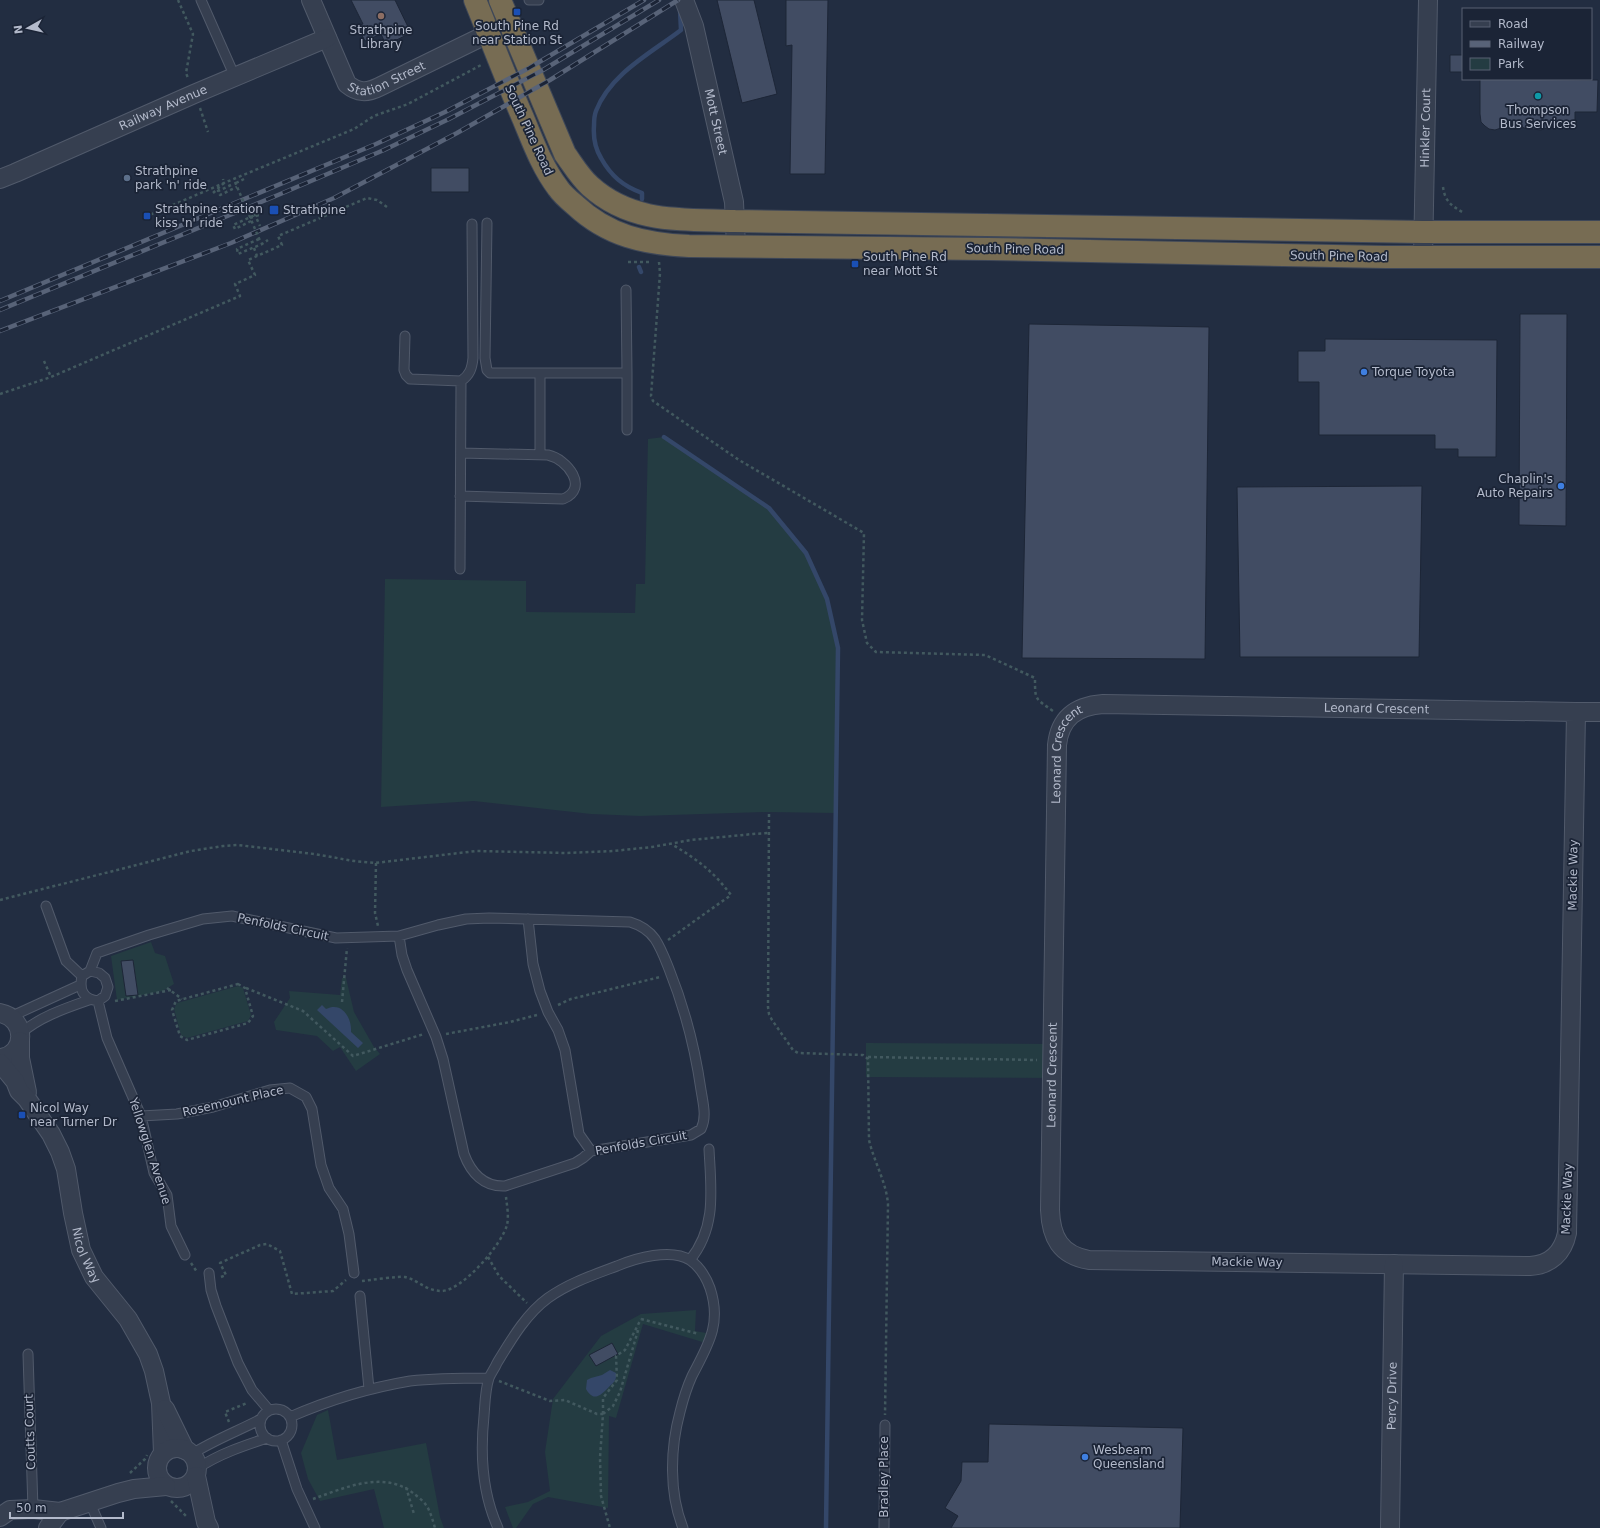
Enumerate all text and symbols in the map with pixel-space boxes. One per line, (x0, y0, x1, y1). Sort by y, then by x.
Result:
marker: South Pine Rd near Station St (512, 7, 522, 17)
north arrow (8, 8, 48, 48)
legend (1462, 8, 1592, 80)
marker: Strathpine Library (376, 11, 386, 21)
text: Road (1498, 17, 1528, 31)
place label: South Pine Rd near Station St (472, 19, 562, 47)
place label: Strathpine Library (350, 23, 412, 51)
text: N (12, 24, 26, 35)
text: Railway (1498, 37, 1544, 51)
text: Park (1498, 57, 1524, 71)
street label: Station Street (345, 58, 428, 98)
street label: Railway Avenue (117, 82, 209, 133)
street label: South Pine Road (502, 83, 556, 177)
street label: Mott Street (701, 87, 730, 156)
street label: Hinkler Court (1418, 88, 1433, 168)
marker: Thompson Bus Services (1533, 91, 1543, 101)
place label: Thompson Bus Services (1500, 103, 1576, 131)
place label: Strathpine park 'n' ride (135, 164, 207, 192)
marker: Strathpine park 'n' ride (122, 173, 132, 183)
place label: Strathpine station kiss 'n' ride (155, 202, 263, 230)
place label: Strathpine (283, 203, 346, 217)
marker: Strathpine (268, 204, 280, 216)
marker: Strathpine station kiss 'n' ride (142, 211, 152, 221)
street label: South Pine Road (966, 241, 1064, 257)
street label: South Pine Road (1290, 248, 1388, 264)
place label: South Pine Rd near Mott St (863, 250, 947, 278)
marker: South Pine Rd near Mott St (850, 259, 860, 269)
place label: Torque Toyota (1371, 365, 1455, 379)
marker: Torque Toyota (1359, 367, 1369, 377)
place label: Chaplin's Auto Repairs (1477, 472, 1553, 500)
marker: Chaplin's Auto Repairs (1556, 481, 1566, 491)
street label: Leonard Crescent (1324, 701, 1430, 717)
street label: Leonard Crescent (1049, 702, 1085, 804)
street label: Mackie Way (1565, 839, 1581, 911)
street label: Penfolds Circuit (236, 910, 330, 944)
street label: Leonard Crescent (1044, 1022, 1060, 1128)
street label: Rosemount Place (181, 1083, 285, 1119)
street label: Yellowglen Avenue (126, 1095, 174, 1206)
place label: Nicol Way near Turner Dr (30, 1101, 117, 1129)
marker: Nicol Way near Turner Dr (17, 1110, 27, 1120)
street label: Penfolds Circuit (594, 1128, 688, 1158)
street label: Mackie Way (1559, 1163, 1575, 1235)
street label: Nicol Way (69, 1226, 103, 1286)
street label: Mackie Way (1211, 1254, 1283, 1270)
street label: Percy Drive (1384, 1362, 1400, 1430)
street label: Coutts Court (22, 1394, 38, 1470)
street label: Bradley Place (877, 1436, 891, 1518)
place label: Wesbeam Queensland (1093, 1443, 1165, 1471)
marker: Wesbeam Queensland (1080, 1452, 1090, 1462)
scale bar (10, 1494, 123, 1520)
text: 50 m (16, 1501, 47, 1515)

